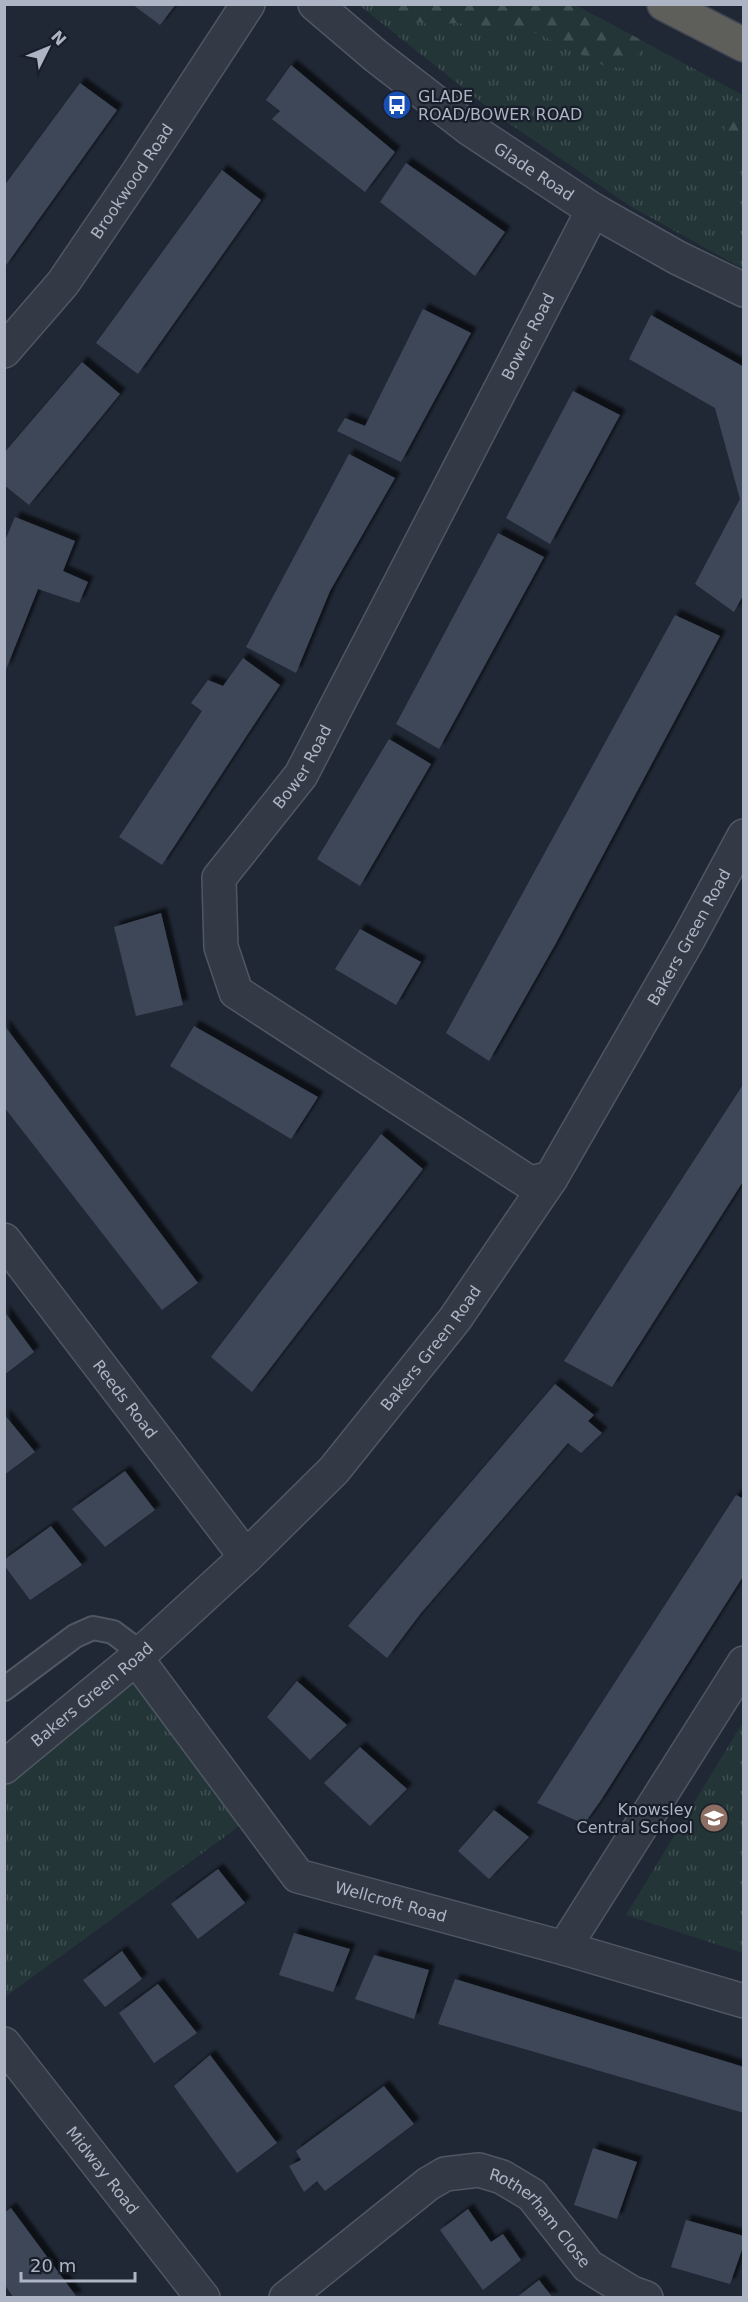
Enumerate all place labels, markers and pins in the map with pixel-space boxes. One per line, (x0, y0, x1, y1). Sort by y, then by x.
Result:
place label: GLADE ROAD/BOWER ROAD (418, 87, 582, 124)
bus stop icon: GLADE ROAD/BOWER ROAD (381, 89, 413, 121)
place label: Knowsley Central School (577, 1800, 693, 1837)
school or university icon: Knowsley Central School (698, 1802, 730, 1834)

